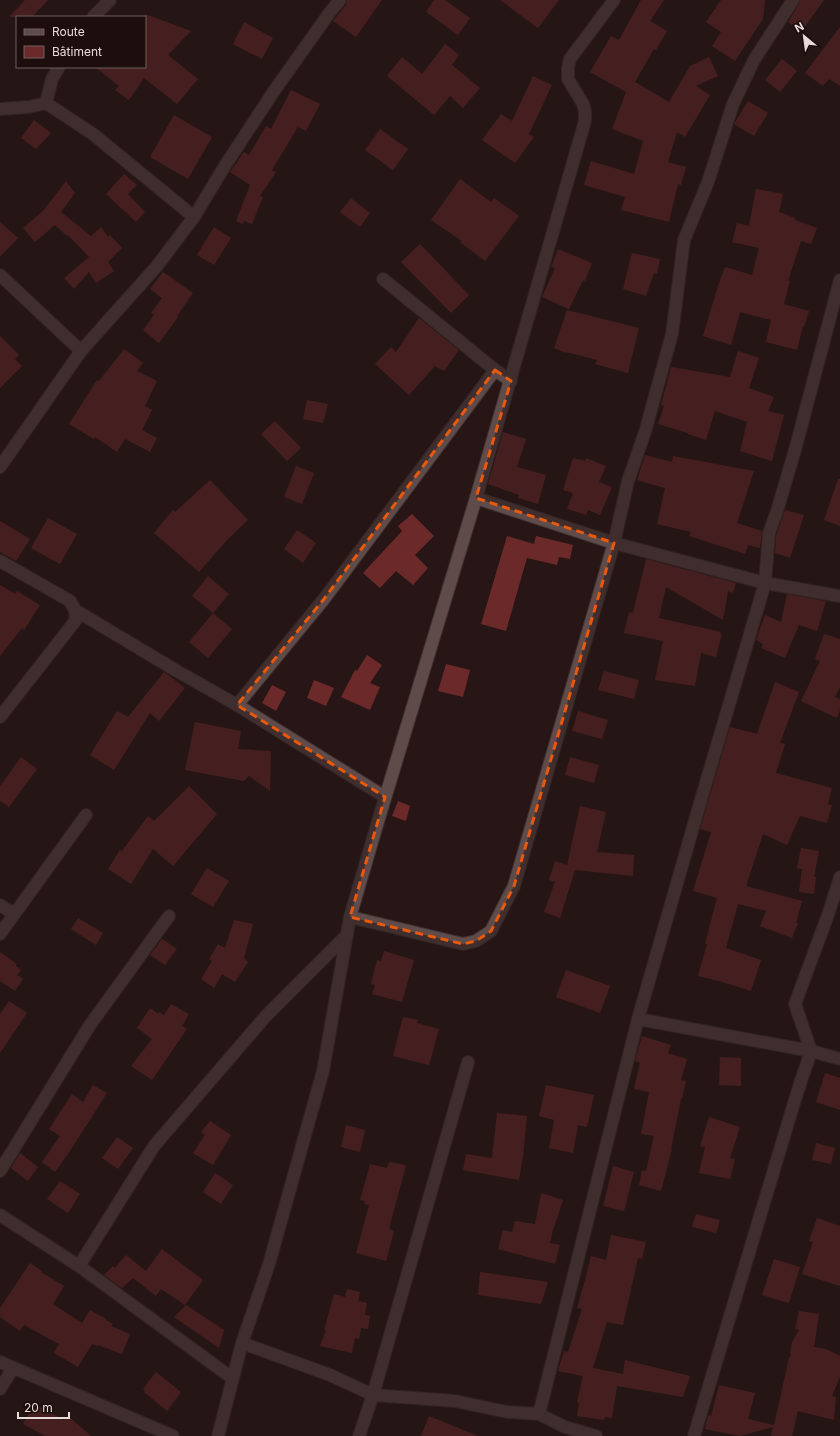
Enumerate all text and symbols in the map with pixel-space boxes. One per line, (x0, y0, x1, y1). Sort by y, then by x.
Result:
legend (16, 16, 146, 68)
north arrow (784, 16, 824, 56)
text: N (792, 19, 806, 35)
text: Route (52, 24, 85, 39)
text: Bâtiment (52, 44, 102, 59)
scale bar (18, 1394, 69, 1420)
text: 20 m (24, 1400, 53, 1415)

